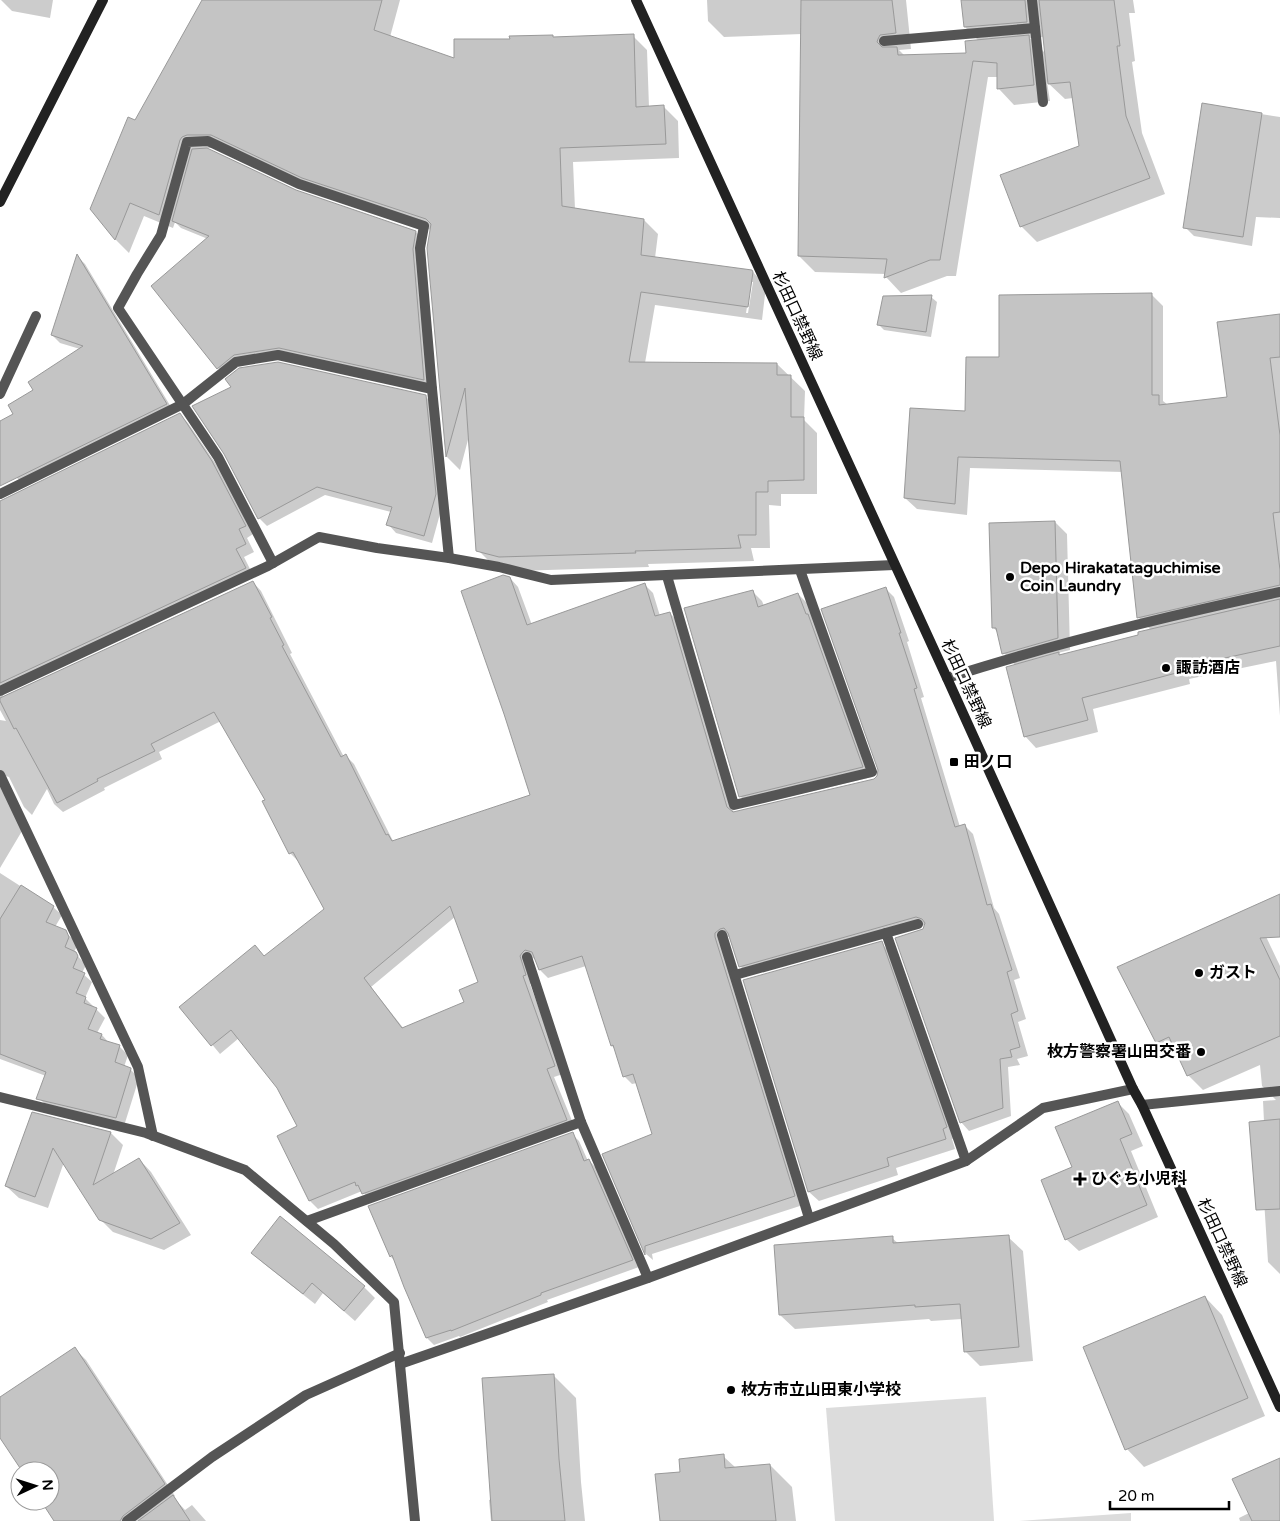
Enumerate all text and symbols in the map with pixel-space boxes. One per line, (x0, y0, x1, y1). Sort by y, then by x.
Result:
street label: 杉田口禁野線 (768, 268, 826, 364)
place label: Depo Hirakatataguchimise Coin Laundry (1020, 558, 1221, 596)
marker: Depo Hirakatataguchimise Coin Laundry (1004, 571, 1016, 583)
street label: 杉田口禁野線 (937, 636, 995, 732)
place label: 諏訪酒店 (1176, 658, 1240, 678)
marker: 諏訪酒店 (1160, 662, 1172, 674)
place label: 田ノ口 (964, 752, 1012, 772)
marker: 田ノ口 (948, 756, 960, 768)
place label: ガスト (1209, 963, 1257, 983)
marker: ガスト (1193, 967, 1205, 979)
place label: 枚方警察署山田交番 (1047, 1042, 1191, 1062)
marker: 枚方警察署山田交番 (1195, 1046, 1207, 1058)
place label: ひぐち小児科 (1091, 1169, 1187, 1189)
marker: ひぐち小児科 (1073, 1172, 1087, 1186)
street label: 杉田口禁野線 (1193, 1195, 1251, 1291)
place label: 枚方市立山田東小学校 (741, 1380, 901, 1400)
marker: 枚方市立山田東小学校 (725, 1384, 737, 1396)
north arrow (10, 1461, 60, 1511)
scale bar (1110, 1478, 1229, 1510)
text: N (39, 1479, 56, 1491)
text: 20 m (1118, 1487, 1155, 1505)

